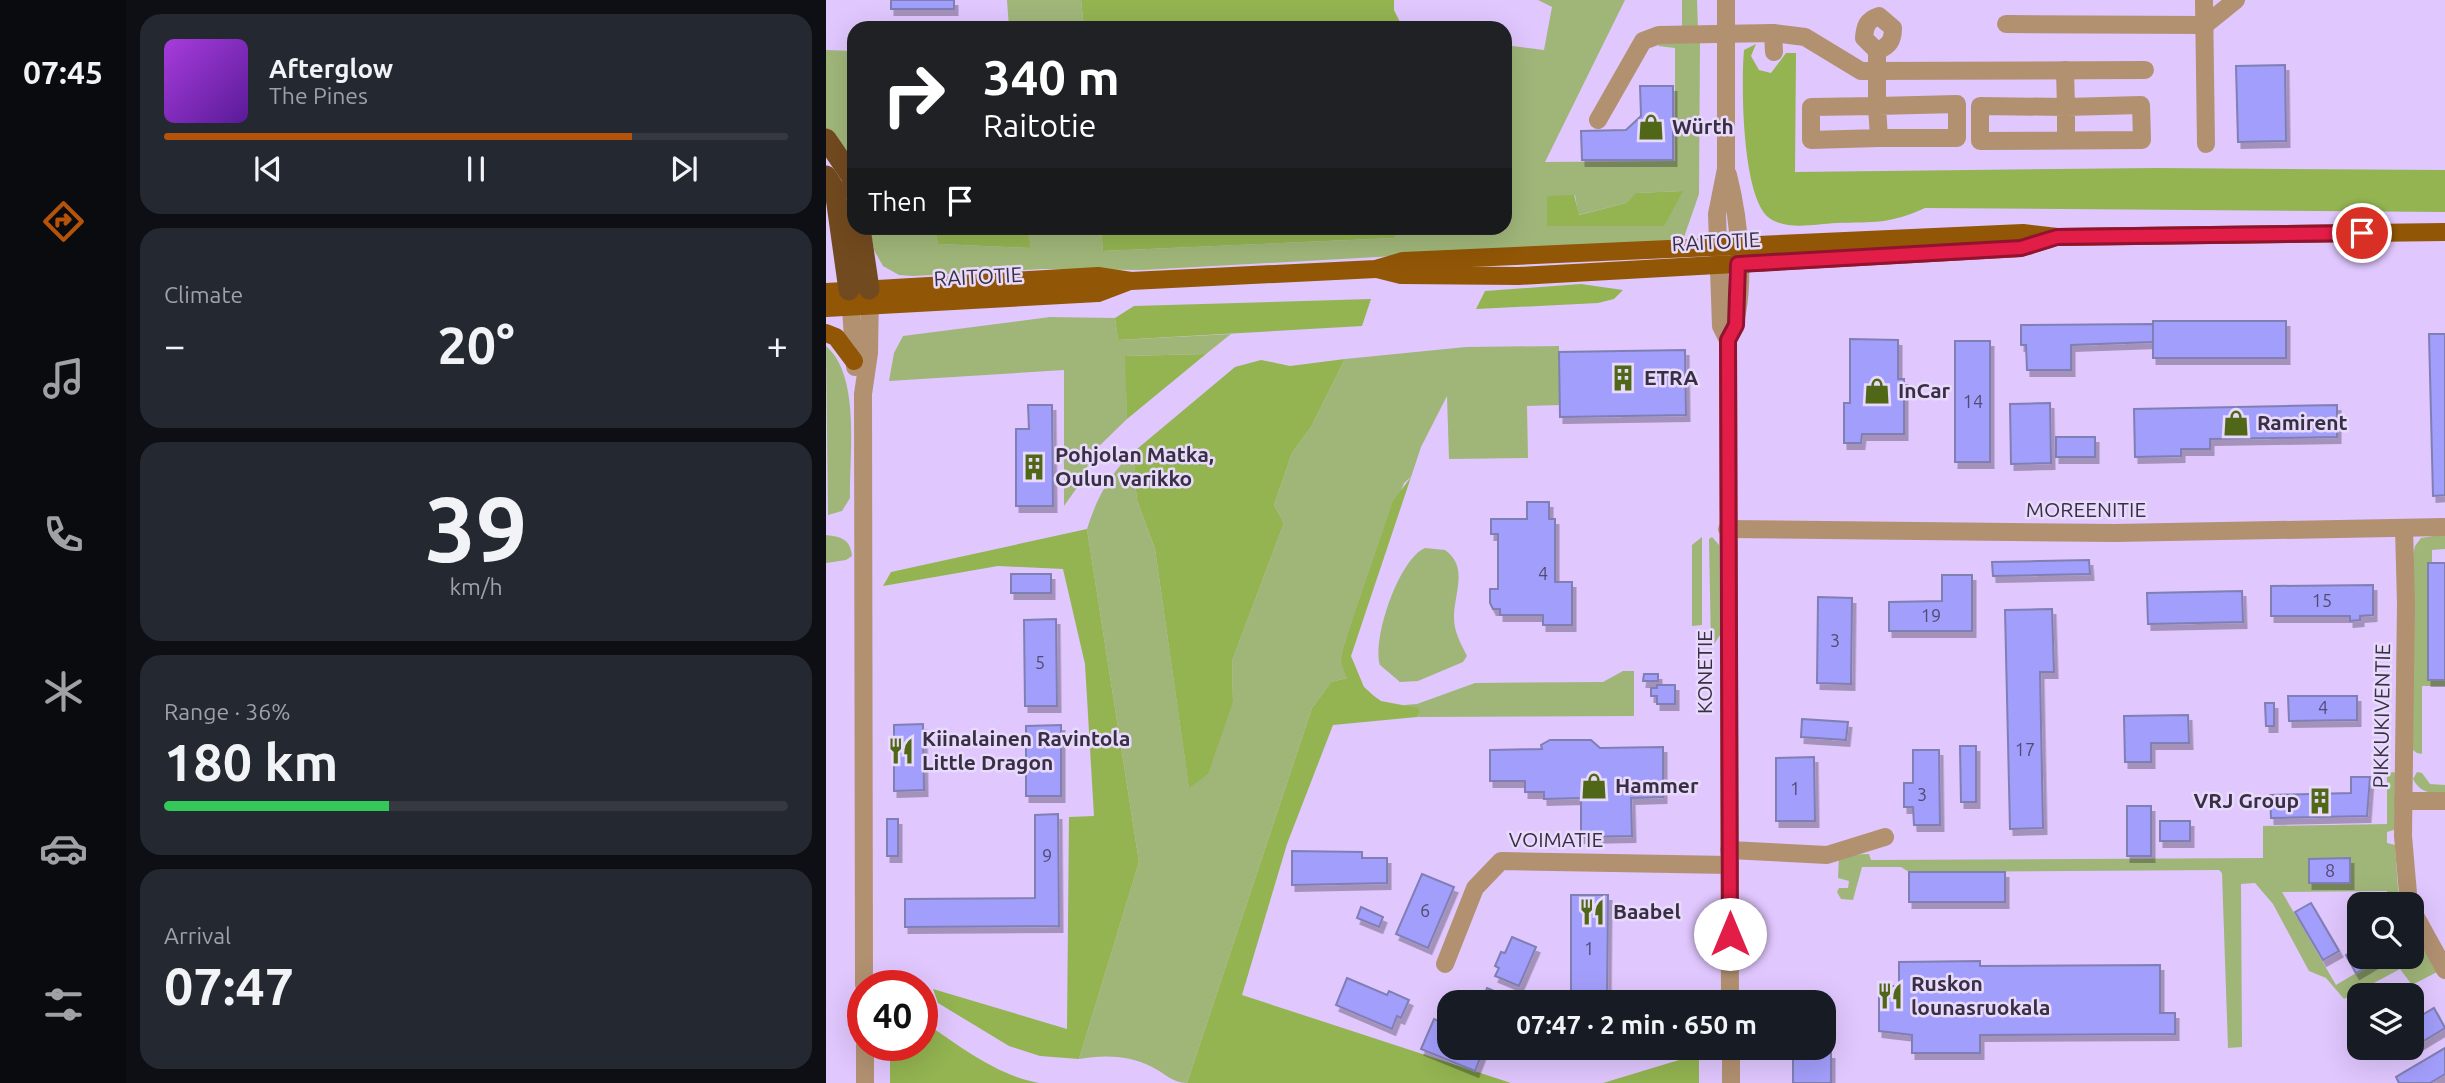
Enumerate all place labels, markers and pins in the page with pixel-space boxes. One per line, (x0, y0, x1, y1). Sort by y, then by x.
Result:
shop icon: Würth (1636, 112, 1666, 142)
place label: Würth (1672, 114, 1734, 138)
pin (2332, 203, 2392, 263)
building icon: ETRA (1608, 363, 1638, 393)
place label: ETRA (1644, 365, 1699, 389)
shop icon: InCar (1862, 376, 1892, 406)
place label: InCar (1898, 378, 1951, 402)
shop icon: Ramirent (2221, 408, 2251, 438)
place label: Ramirent (2257, 410, 2348, 434)
place label: Pohjolan Matka, Oulun varikko (1055, 442, 1214, 490)
building icon: Pohjolan Matka, Oulun varikko (1019, 452, 1049, 482)
place label: Kiinalainen Ravintola Little Dragon (922, 726, 1130, 774)
restaurant icon: Kiinalainen Ravintola Little Dragon (886, 736, 916, 766)
shop icon: Hammer (1579, 771, 1609, 801)
place label: Hammer (1615, 773, 1699, 797)
building icon: VRJ Group (2305, 786, 2335, 816)
place label: VRJ Group (2194, 788, 2299, 812)
restaurant icon: Baabel (1577, 897, 1607, 927)
place label: Baabel (1613, 899, 1681, 923)
place label: Ruskon lounasruokala (1911, 971, 2050, 1019)
restaurant icon: Ruskon lounasruokala (1875, 981, 1905, 1011)

